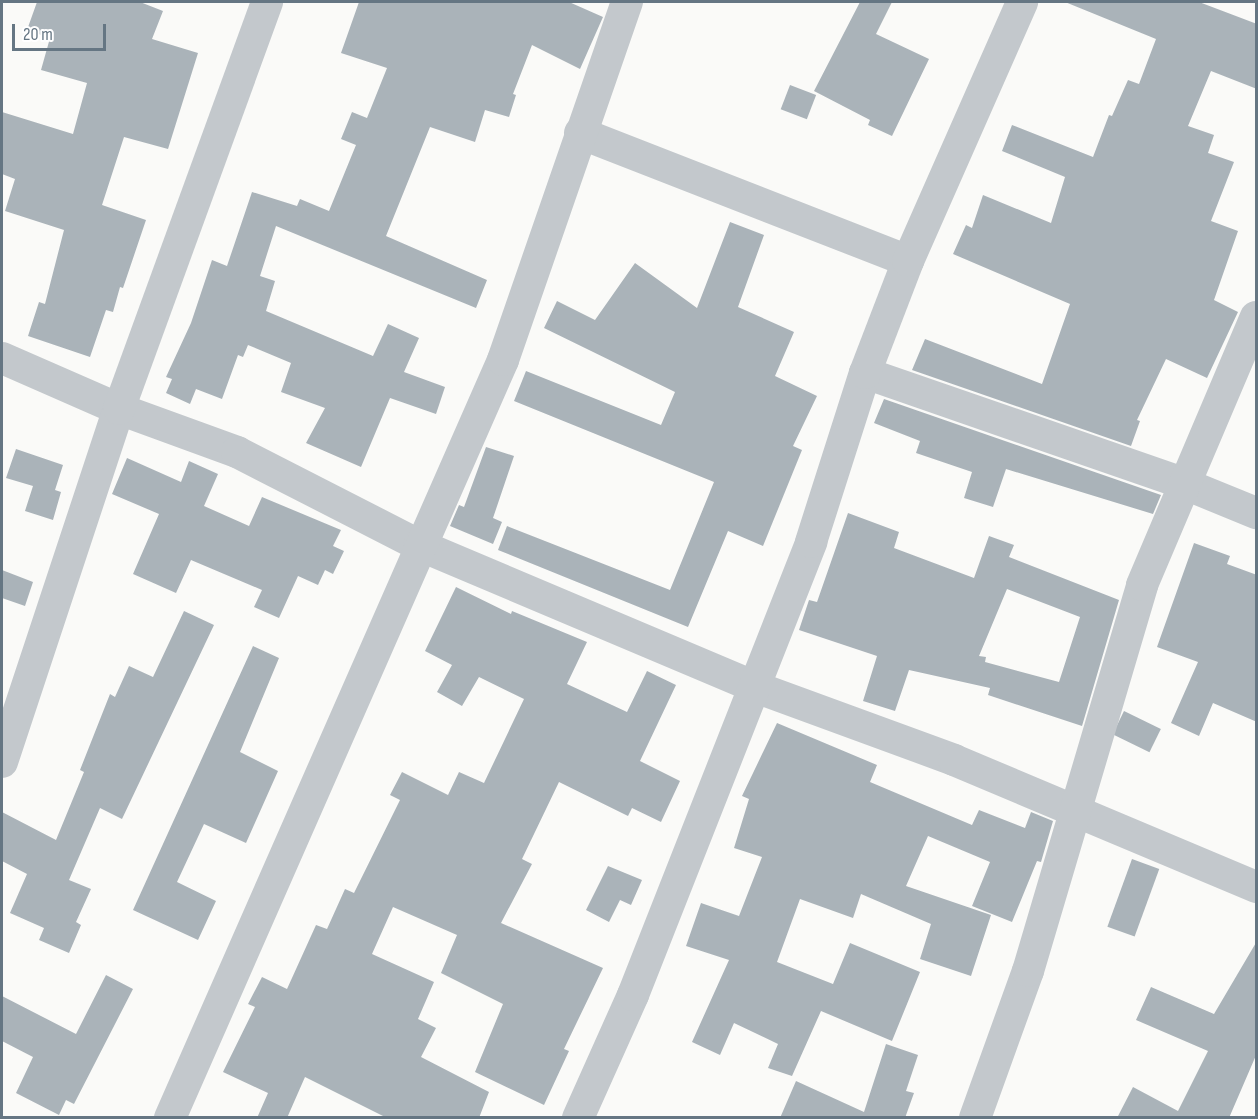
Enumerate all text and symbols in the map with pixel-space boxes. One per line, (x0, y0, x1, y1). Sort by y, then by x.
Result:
scale bar (15, 12, 110, 50)
text: 20 m (23, 24, 53, 45)

